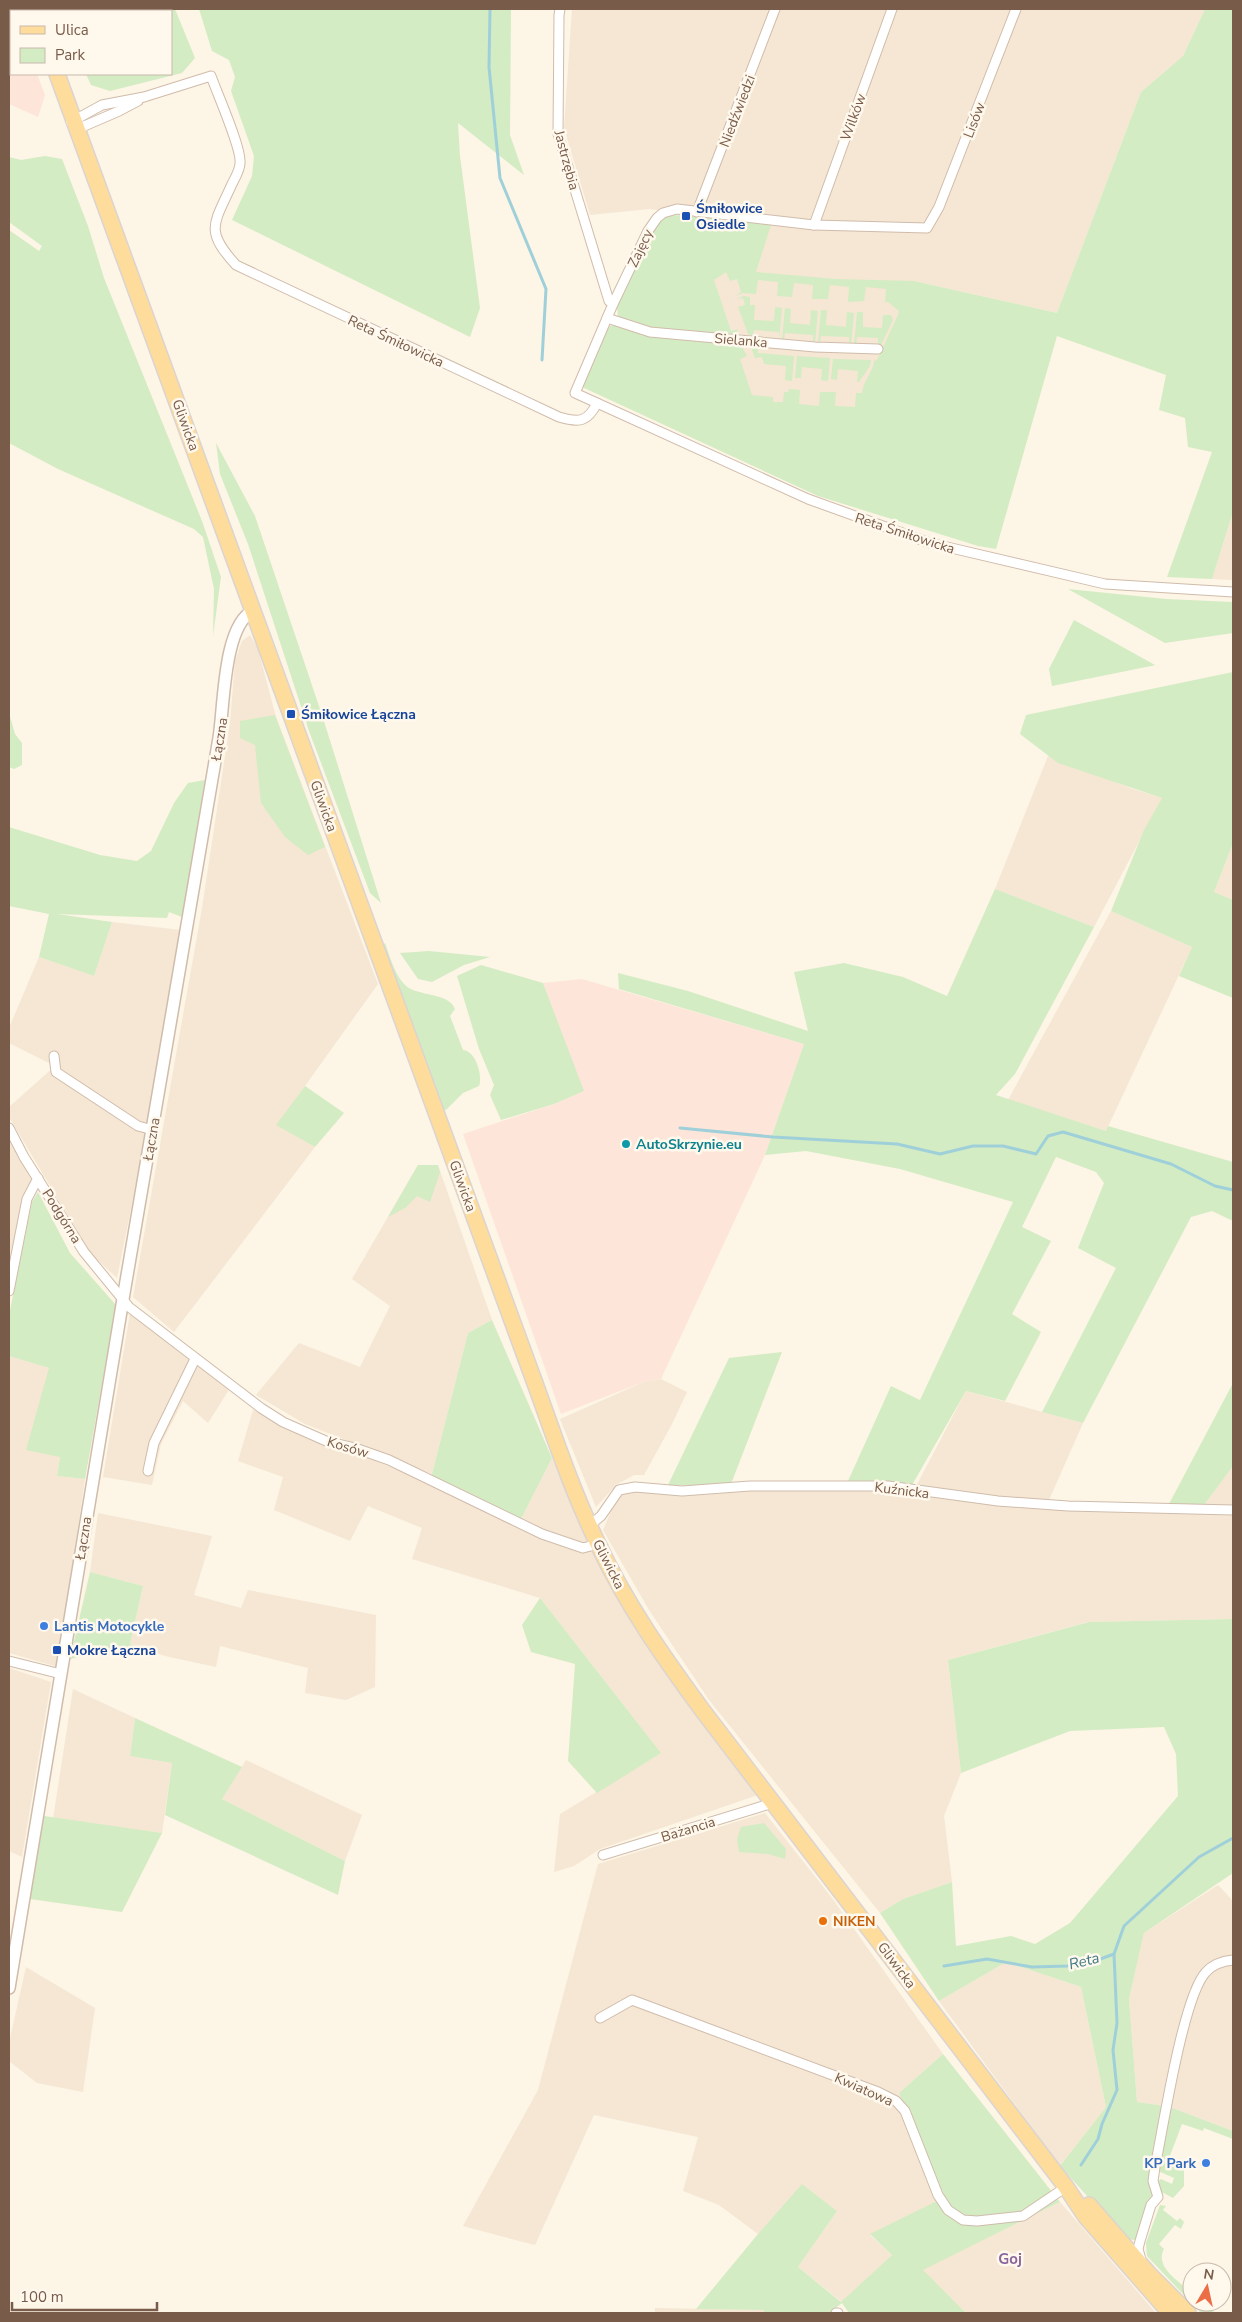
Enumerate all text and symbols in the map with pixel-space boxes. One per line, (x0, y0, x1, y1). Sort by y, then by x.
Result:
legend (10, 10, 172, 75)
text: Ulica (55, 20, 89, 40)
text: Park (55, 45, 85, 65)
street label: Niedźwiedzi (715, 72, 760, 150)
street label: Wilków (836, 91, 871, 143)
street label: Lisów (959, 99, 990, 141)
street label: Jastrzębia (549, 127, 584, 192)
place label: Śmiłowice Osiedle (696, 199, 763, 234)
marker: Śmiłowice Osiedle (680, 210, 692, 222)
street label: Zajęcy (623, 225, 658, 270)
street label: Reta Śmiłowicka (345, 311, 447, 372)
street label: Sielanka (714, 329, 768, 352)
street label: Gliwicka (167, 397, 204, 454)
street label: Reta Śmiłowicka (852, 508, 957, 559)
place label: Śmiłowice Łączna (301, 705, 416, 724)
marker: Śmiłowice Łączna (285, 708, 297, 720)
street label: Łączna (207, 716, 232, 763)
street label: Gliwicka (305, 778, 342, 835)
street label: Łączna (138, 1116, 165, 1163)
place label: AutoSkrzynie.eu (636, 1135, 742, 1154)
marker: AutoSkrzynie.eu (620, 1138, 632, 1150)
street label: Gliwicka (444, 1158, 481, 1215)
street label: Podgórna (37, 1185, 86, 1247)
street label: Kosów (325, 1432, 371, 1463)
street label: Kuźnicka (873, 1478, 930, 1503)
street label: Łączna (71, 1515, 96, 1562)
street label: Gliwicka (588, 1536, 629, 1592)
place label: Lantis Motocykle (54, 1617, 165, 1636)
marker: Lantis Motocykle (38, 1620, 50, 1632)
place label: Mokre Łączna (67, 1641, 156, 1660)
marker: Mokre Łączna (51, 1644, 63, 1656)
street label: Bażancia (659, 1812, 718, 1847)
place label: NIKEN (833, 1912, 876, 1931)
marker: NIKEN (817, 1915, 829, 1927)
street label: Gliwicka (873, 1938, 920, 1992)
water label: Reta (1067, 1948, 1102, 1974)
street label: Kwiatowa (831, 2068, 896, 2111)
place label: KP Park (1144, 2154, 1196, 2173)
marker: KP Park (1200, 2157, 1212, 2169)
district label: Goj (998, 2249, 1022, 2269)
north arrow (1182, 2262, 1232, 2312)
text: N (1202, 2264, 1216, 2285)
scale bar (12, 2280, 158, 2312)
text: 100 m (20, 2287, 64, 2307)

